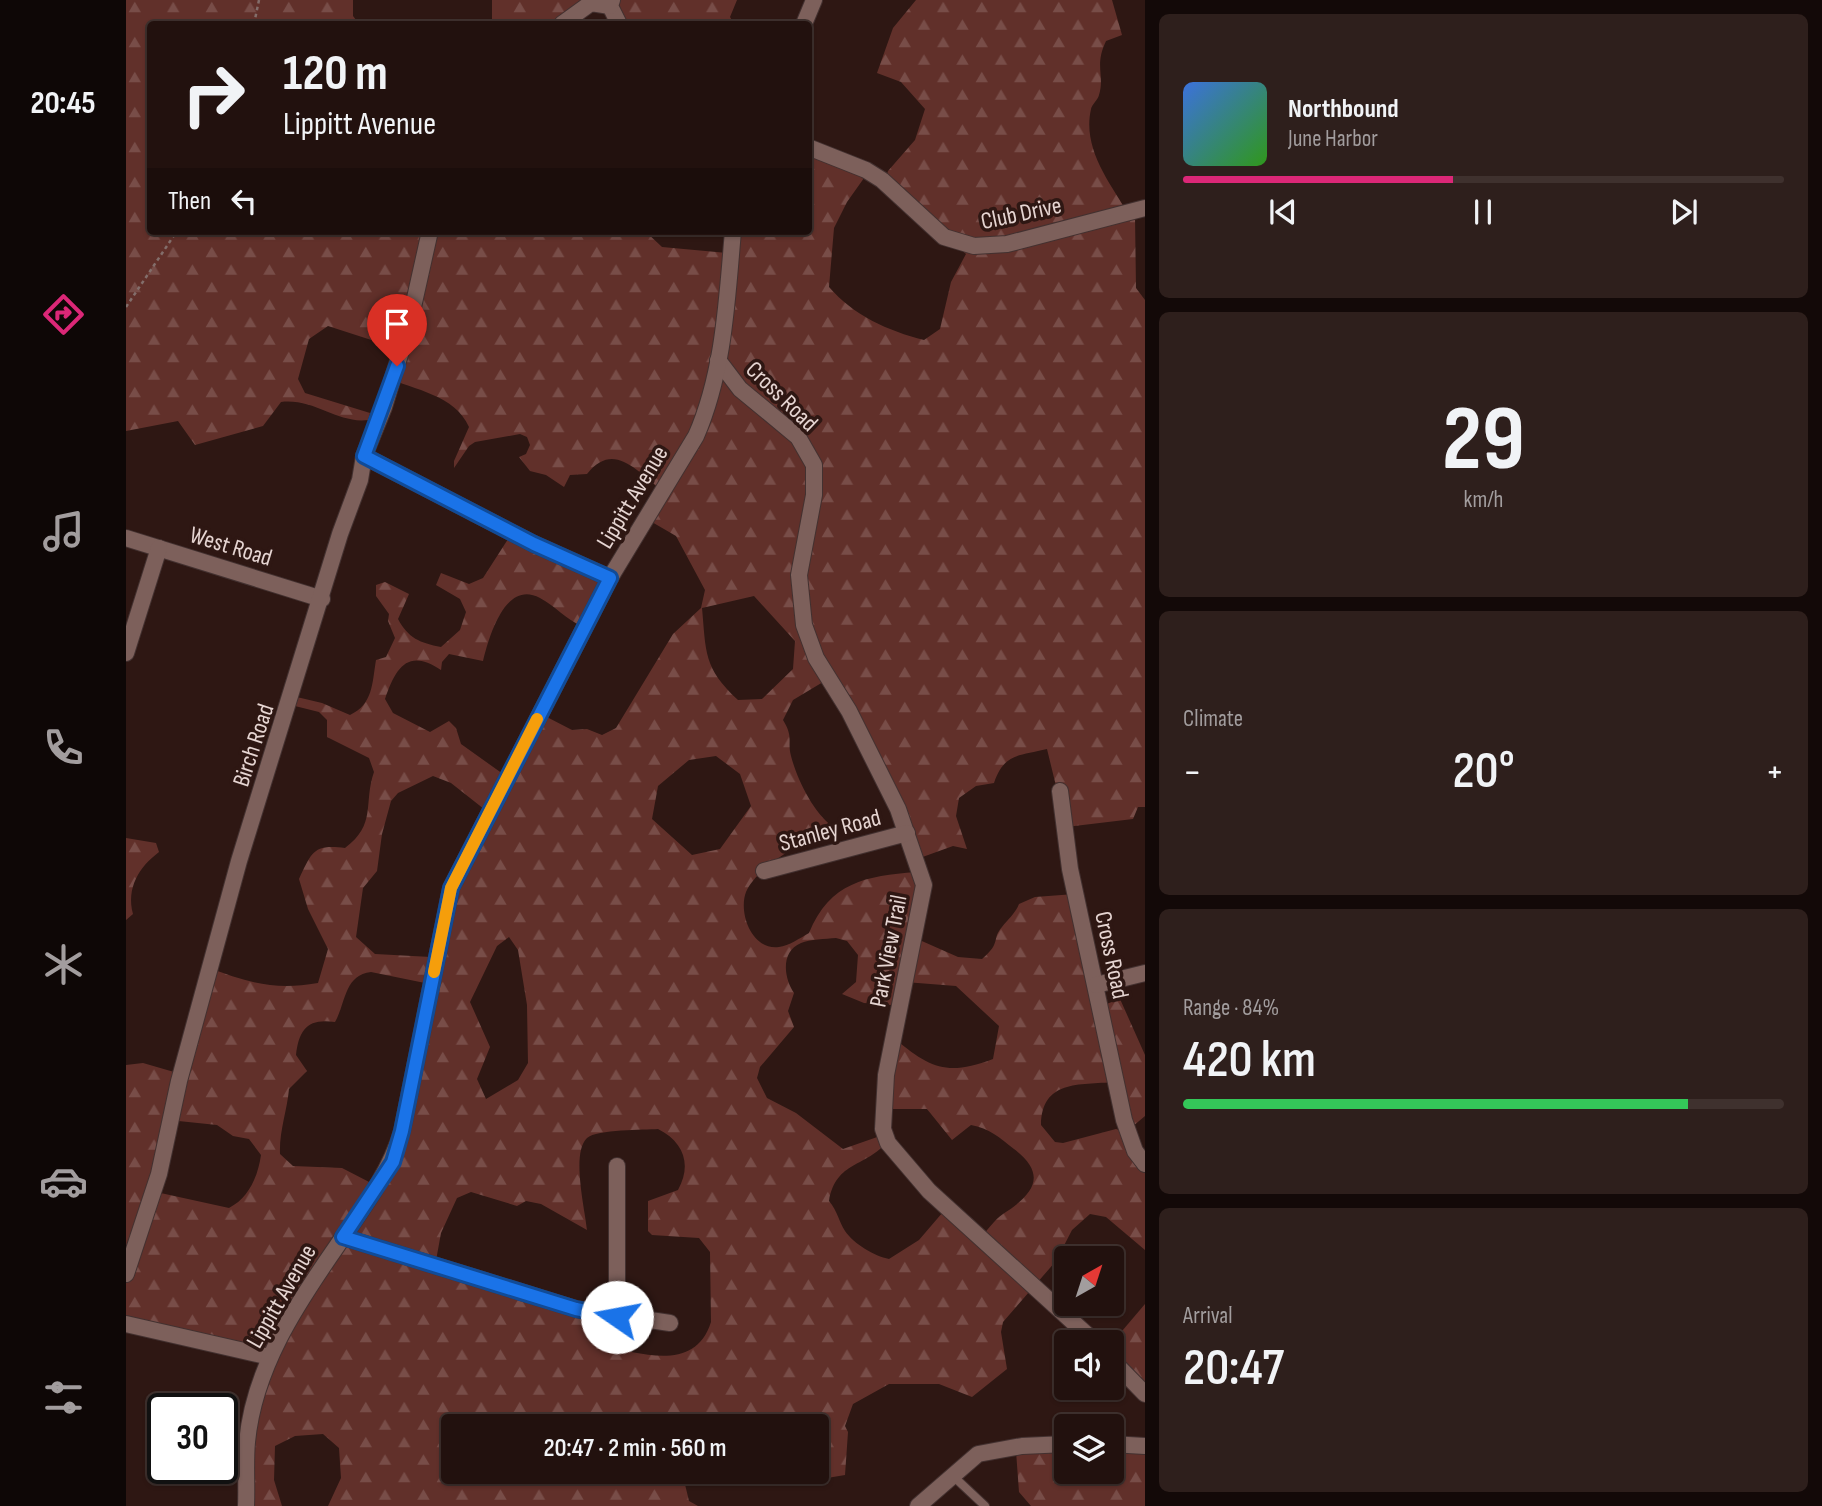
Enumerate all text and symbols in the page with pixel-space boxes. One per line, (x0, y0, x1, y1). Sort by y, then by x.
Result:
text: 120 m (283, 45, 388, 104)
icon: right (168, 49, 259, 140)
text: 20:45 (31, 84, 95, 123)
text: Northbound (1288, 94, 1399, 125)
text: Lippitt Avenue (283, 105, 436, 144)
text: June Harbor (1288, 125, 1378, 153)
icon: left (225, 182, 263, 220)
text: Then (168, 186, 211, 217)
street label: Club Drive (978, 191, 1064, 236)
icon: previous (1264, 193, 1302, 231)
icon: pause (1464, 193, 1502, 231)
icon: next (1665, 193, 1703, 231)
icon: directions (39, 290, 88, 339)
pin (367, 294, 427, 366)
icon: arrive (378, 305, 416, 343)
street label: Cross Road (740, 355, 824, 438)
text: 29 (1442, 386, 1525, 495)
street label: Lippitt Avenue (590, 441, 674, 554)
text: km/h (1464, 486, 1503, 514)
icon: music (39, 507, 88, 556)
street label: West Road (186, 520, 276, 573)
street label: Birch Road (227, 700, 280, 790)
text: Climate (1183, 705, 1243, 733)
icon: phone (39, 723, 88, 772)
text: 20° (1452, 740, 1515, 803)
text: − (1183, 750, 1202, 795)
text: + (1765, 750, 1784, 795)
street label: Stanley Road (776, 803, 884, 858)
street label: Park View Trail (863, 893, 914, 1010)
street label: Cross Road (1088, 909, 1135, 1002)
icon: climate (39, 940, 88, 989)
text: Range · 84% (1183, 994, 1279, 1022)
text: 420 km (1183, 1029, 1316, 1092)
icon: car (39, 1157, 88, 1206)
street label: Lippitt Avenue (240, 1239, 323, 1353)
north arrow (1054, 1246, 1124, 1316)
map controls (1054, 1246, 1124, 1484)
position arrow (580, 1280, 654, 1354)
text: Arrival (1183, 1302, 1232, 1330)
button: sound (1054, 1330, 1124, 1400)
text: 20:47 (1183, 1337, 1284, 1400)
icon: filters (39, 1373, 88, 1422)
speed limit sign: 30 (147, 1393, 238, 1484)
button: layers (1054, 1414, 1124, 1484)
text: 20:47 · 2 min · 560 m (543, 1433, 727, 1464)

